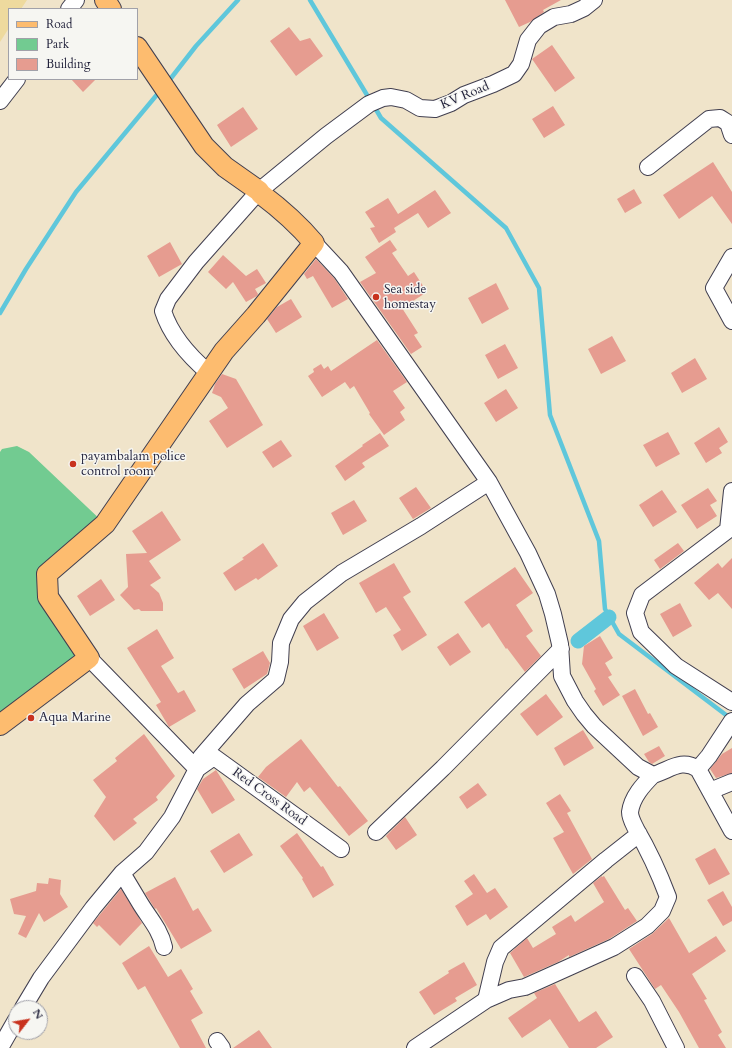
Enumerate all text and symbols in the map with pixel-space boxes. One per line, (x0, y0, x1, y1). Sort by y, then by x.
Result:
legend (8, 8, 138, 80)
text: Road (46, 16, 72, 32)
text: Park (46, 36, 69, 52)
text: Building (46, 56, 90, 72)
street label: KV Road (438, 79, 492, 113)
place label: Sea side homestay (384, 282, 436, 313)
marker: Sea side homestay (371, 292, 381, 302)
place label: payambalam police control room (81, 449, 186, 480)
marker: payambalam police control room (68, 459, 78, 469)
place label: Aqua Marine (39, 710, 111, 726)
marker: Aqua Marine (26, 713, 36, 723)
street label: Red Cross Road (229, 765, 309, 829)
north arrow (8, 1000, 48, 1040)
text: N (29, 1006, 47, 1022)

